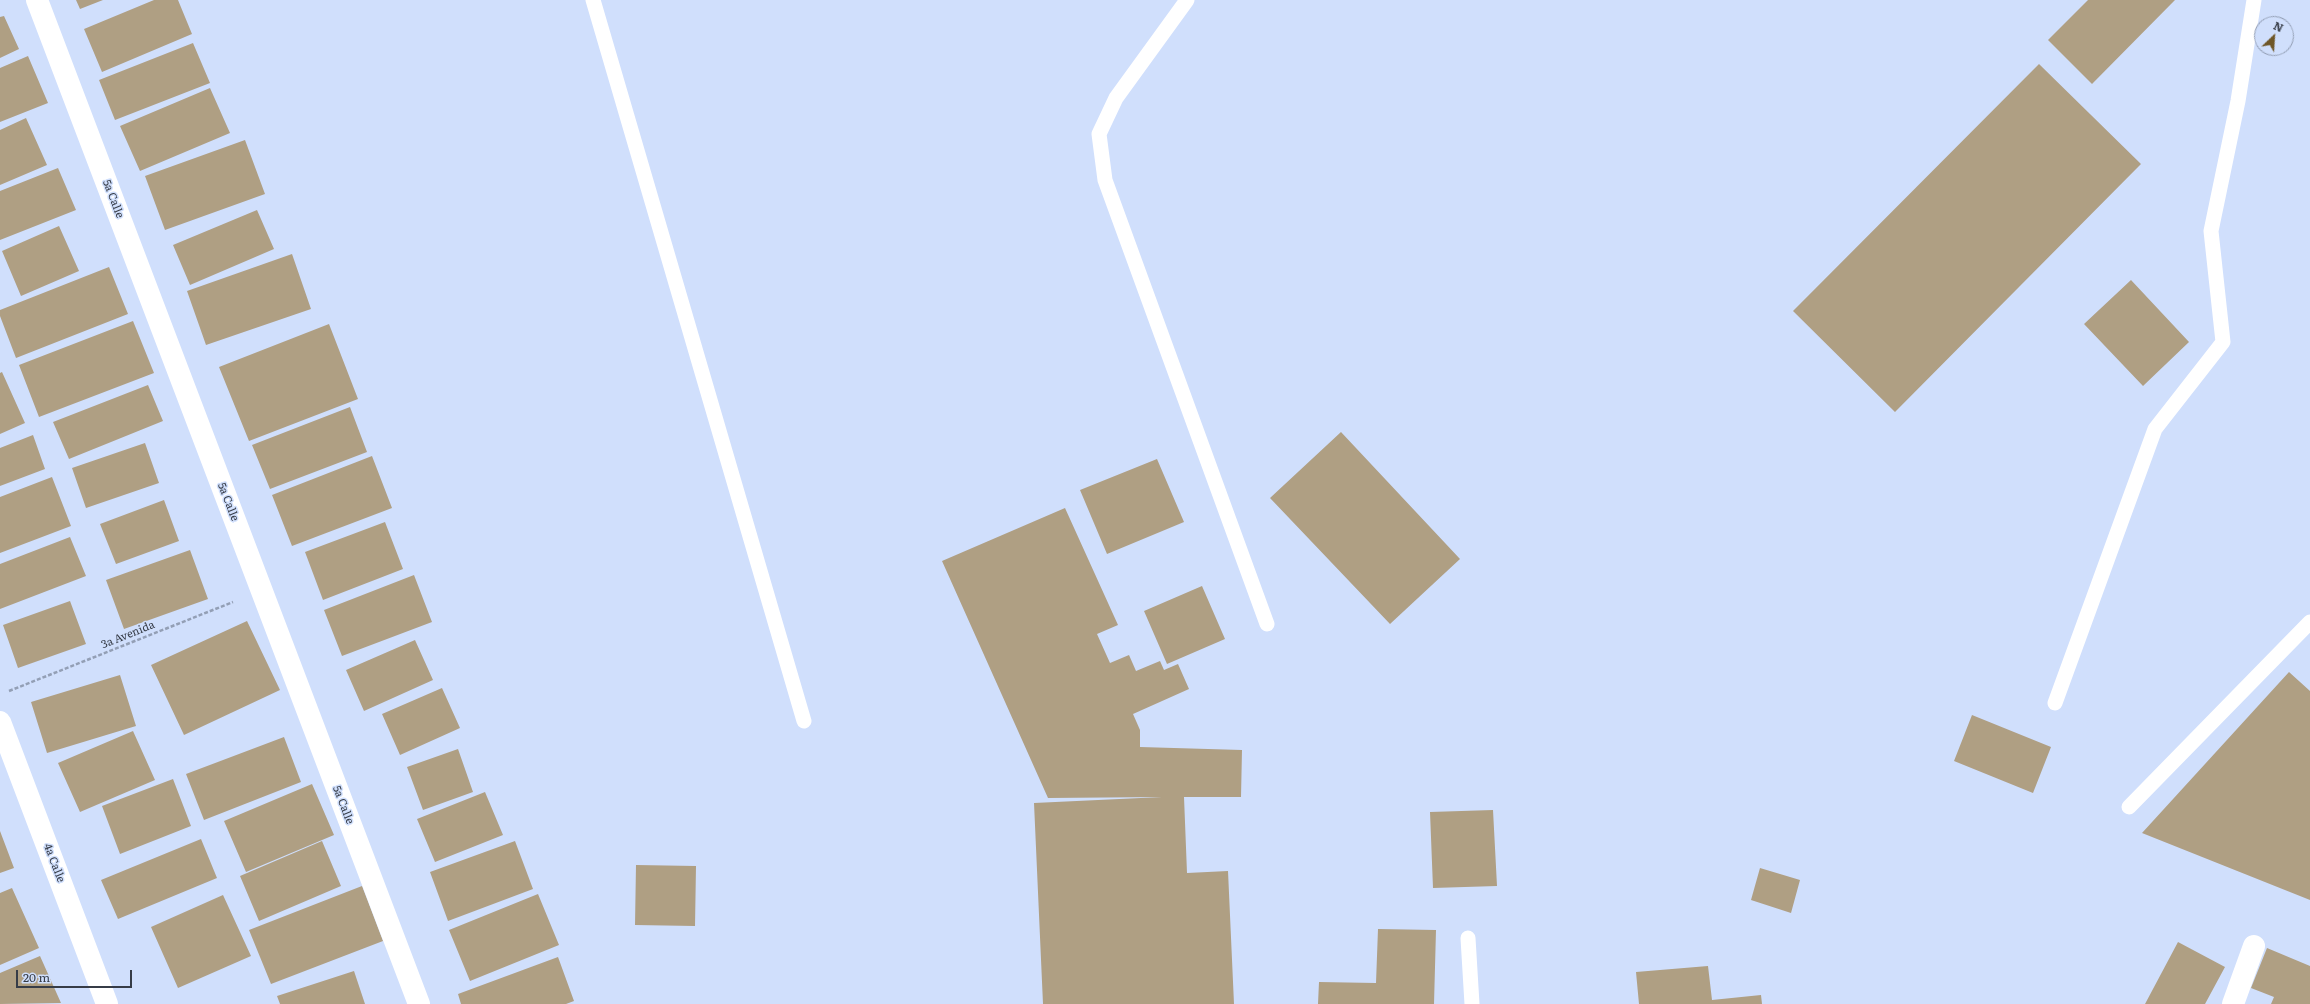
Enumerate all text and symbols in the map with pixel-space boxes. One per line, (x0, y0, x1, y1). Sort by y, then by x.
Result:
north arrow (2254, 16, 2294, 56)
text: N (2271, 17, 2286, 35)
street label: 5a Calle (100, 178, 126, 220)
street label: 5a Calle (215, 481, 241, 523)
street label: 3a Avenida (99, 618, 157, 652)
street label: 5a Calle (330, 784, 356, 826)
street label: 4a Calle (41, 842, 67, 884)
scale bar (18, 962, 134, 988)
text: 20 m (23, 968, 50, 986)

